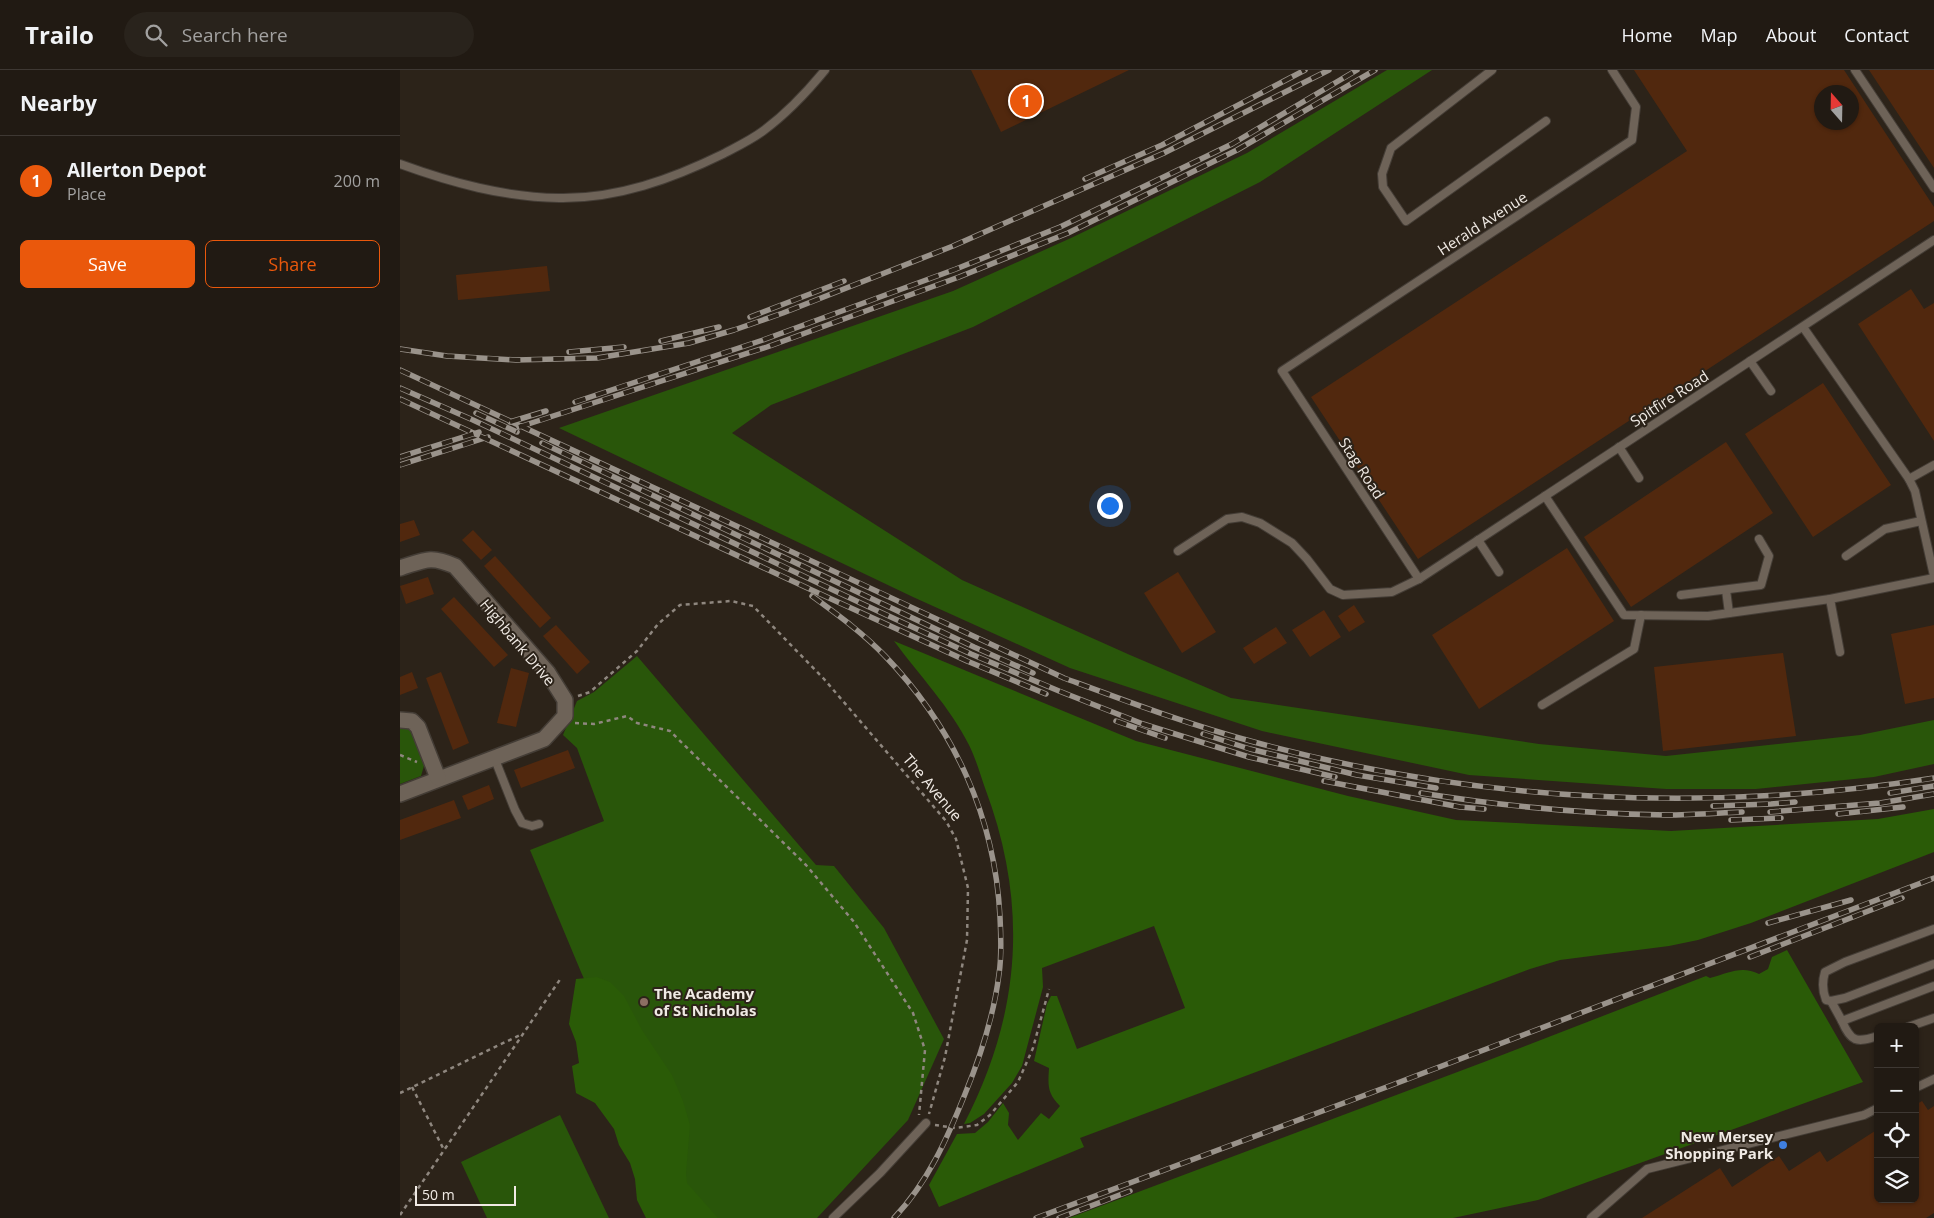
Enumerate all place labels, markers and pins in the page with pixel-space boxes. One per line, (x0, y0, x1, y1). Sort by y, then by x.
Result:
pin: 1 (1010, 82, 1042, 120)
place label: The Academy of St Nicholas (654, 983, 756, 1020)
marker: The Academy of St Nicholas (638, 996, 650, 1008)
place label: New Mersey Shopping Park (1665, 1126, 1774, 1163)
marker: New Mersey Shopping Park (1777, 1139, 1789, 1151)

